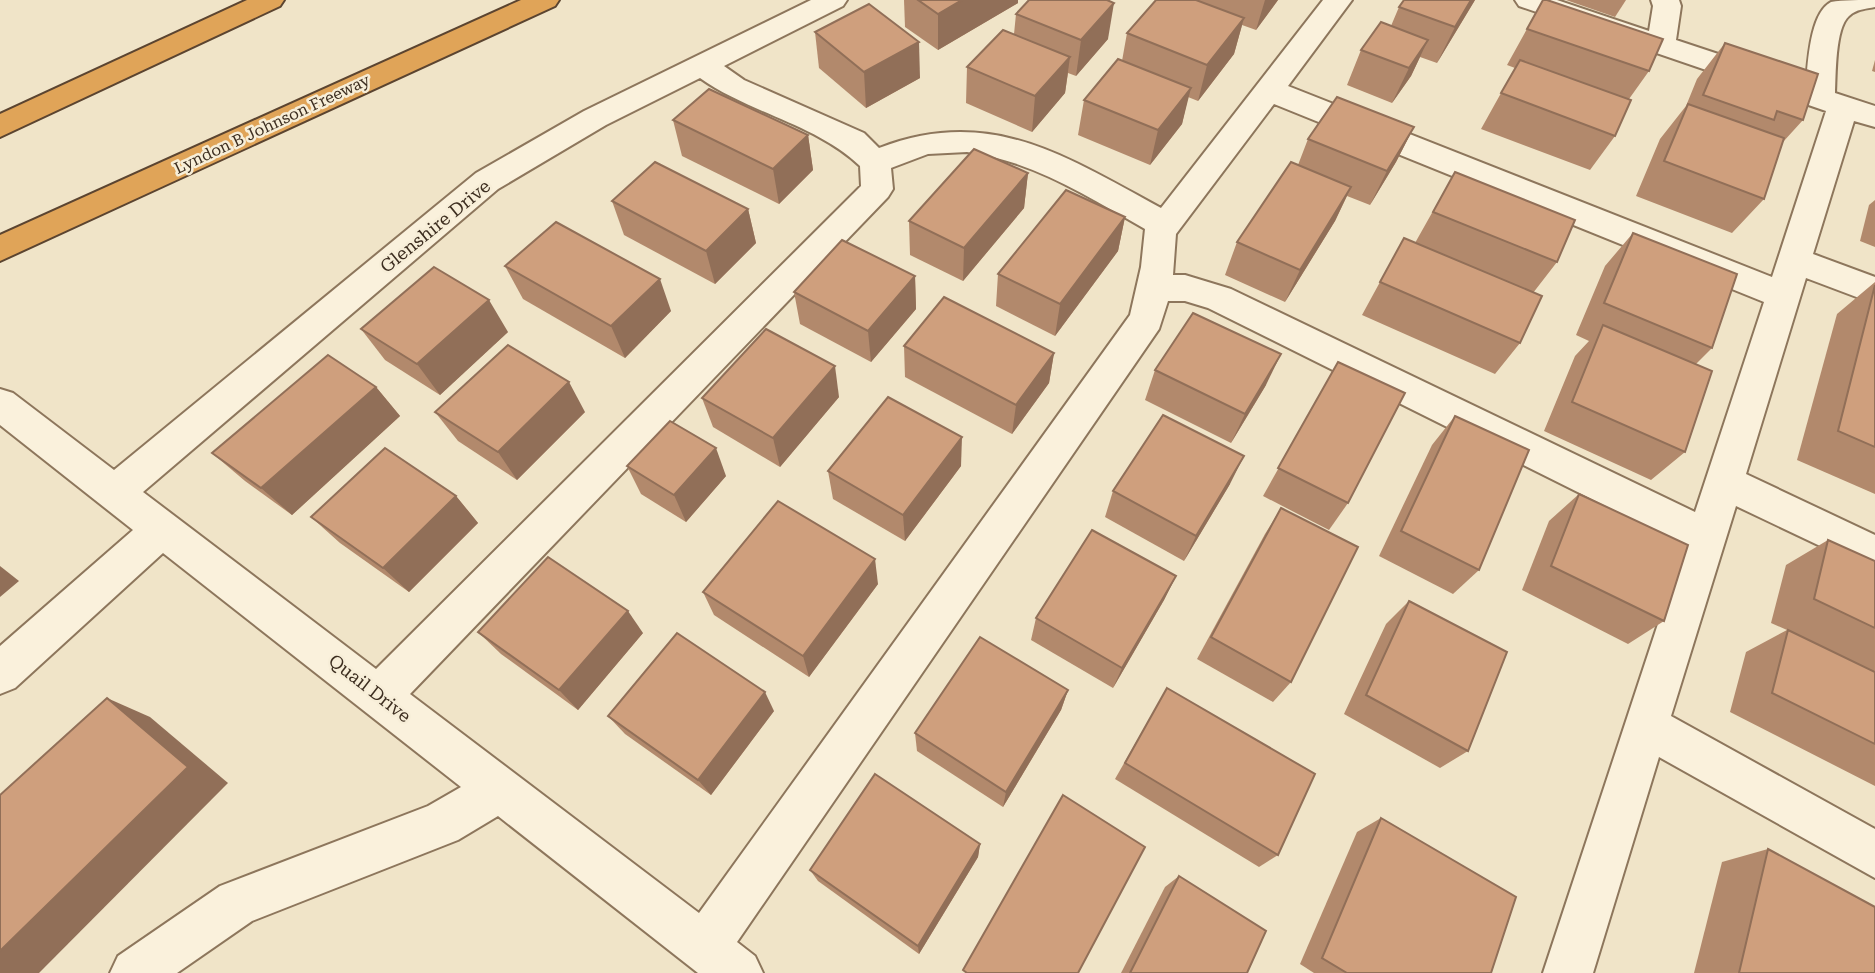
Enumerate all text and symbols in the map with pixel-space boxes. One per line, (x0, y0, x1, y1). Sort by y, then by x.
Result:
street label: Lyndon B Johnson Freeway (171, 70, 373, 178)
street label: Glenshire Drive (376, 175, 494, 277)
street label: Quail Drive (325, 650, 415, 727)

